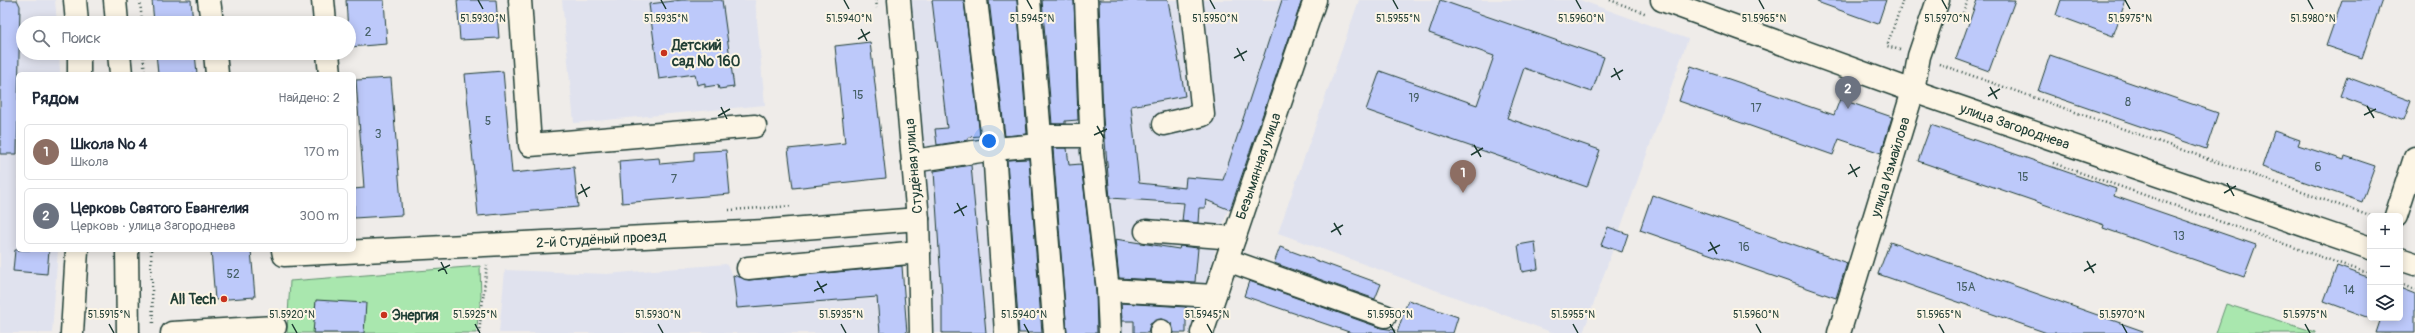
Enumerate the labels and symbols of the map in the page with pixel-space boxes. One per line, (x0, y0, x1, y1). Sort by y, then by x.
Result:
text: 51.5930°N (460, 13, 506, 25)
text: 51.5935°N (644, 13, 688, 25)
text: 51.5940°N (826, 13, 872, 25)
text: 51.5945°N (1010, 13, 1054, 25)
text: 51.5950°N (1192, 13, 1238, 25)
text: 51.5955°N (1376, 13, 1420, 25)
text: 51.5960°N (1558, 13, 1604, 25)
text: 51.5965°N (1742, 13, 1786, 25)
text: 51.5970°N (1924, 13, 1970, 25)
text: 51.5975°N (2108, 13, 2152, 25)
text: 51.5980°N (2290, 13, 2336, 25)
house number: 2 (365, 25, 372, 40)
place label: Детский сад № 160 (671, 37, 741, 70)
marker: Детский сад № 160 (659, 48, 669, 58)
pin: 2 (1835, 76, 1861, 109)
house number: 15 (852, 88, 864, 103)
house number: 19 (1409, 91, 1419, 106)
house number: 8 (2125, 95, 2131, 110)
street label: улица Загороднева (1957, 99, 2072, 153)
house number: 17 (1750, 101, 1762, 116)
street label: Безымянная улица (1232, 111, 1285, 222)
house number: 5 (485, 114, 491, 129)
street label: улица Измайлова (1867, 115, 1914, 220)
street label: Студёная улица (901, 118, 926, 214)
house number: 3 (375, 127, 382, 142)
your location (979, 131, 999, 151)
pin: 1 (1450, 160, 1476, 193)
house number: 6 (2315, 160, 2322, 175)
house number: 15 (2017, 170, 2029, 185)
house number: 7 (671, 172, 678, 187)
street label: 2-й Студёный проезд (536, 228, 667, 251)
house number: 13 (2173, 229, 2185, 244)
house number: 16 (1738, 240, 1750, 255)
house number: 52 (226, 267, 240, 282)
house number: 15А (1957, 280, 1976, 295)
house number: 14 (2343, 283, 2355, 298)
place label: All Tech (170, 291, 216, 308)
marker: All Tech (219, 294, 229, 304)
place label: Энергия (392, 307, 439, 324)
text: 51.5915°N (88, 309, 131, 321)
text: 51.5920°N (269, 309, 315, 321)
text: 51.5925°N (453, 309, 497, 321)
text: 51.5930°N (635, 309, 681, 321)
text: 51.5935°N (819, 309, 863, 321)
text: 51.5940°N (1001, 309, 1047, 321)
text: 51.5945°N (1185, 309, 1229, 321)
text: 51.5950°N (1367, 309, 1413, 321)
text: 51.5955°N (1551, 309, 1595, 321)
text: 51.5960°N (1733, 309, 1779, 321)
text: 51.5965°N (1917, 309, 1961, 321)
text: 51.5970°N (2099, 309, 2145, 321)
text: 51.5975°N (2283, 309, 2327, 321)
marker: Энергия (379, 310, 389, 320)

